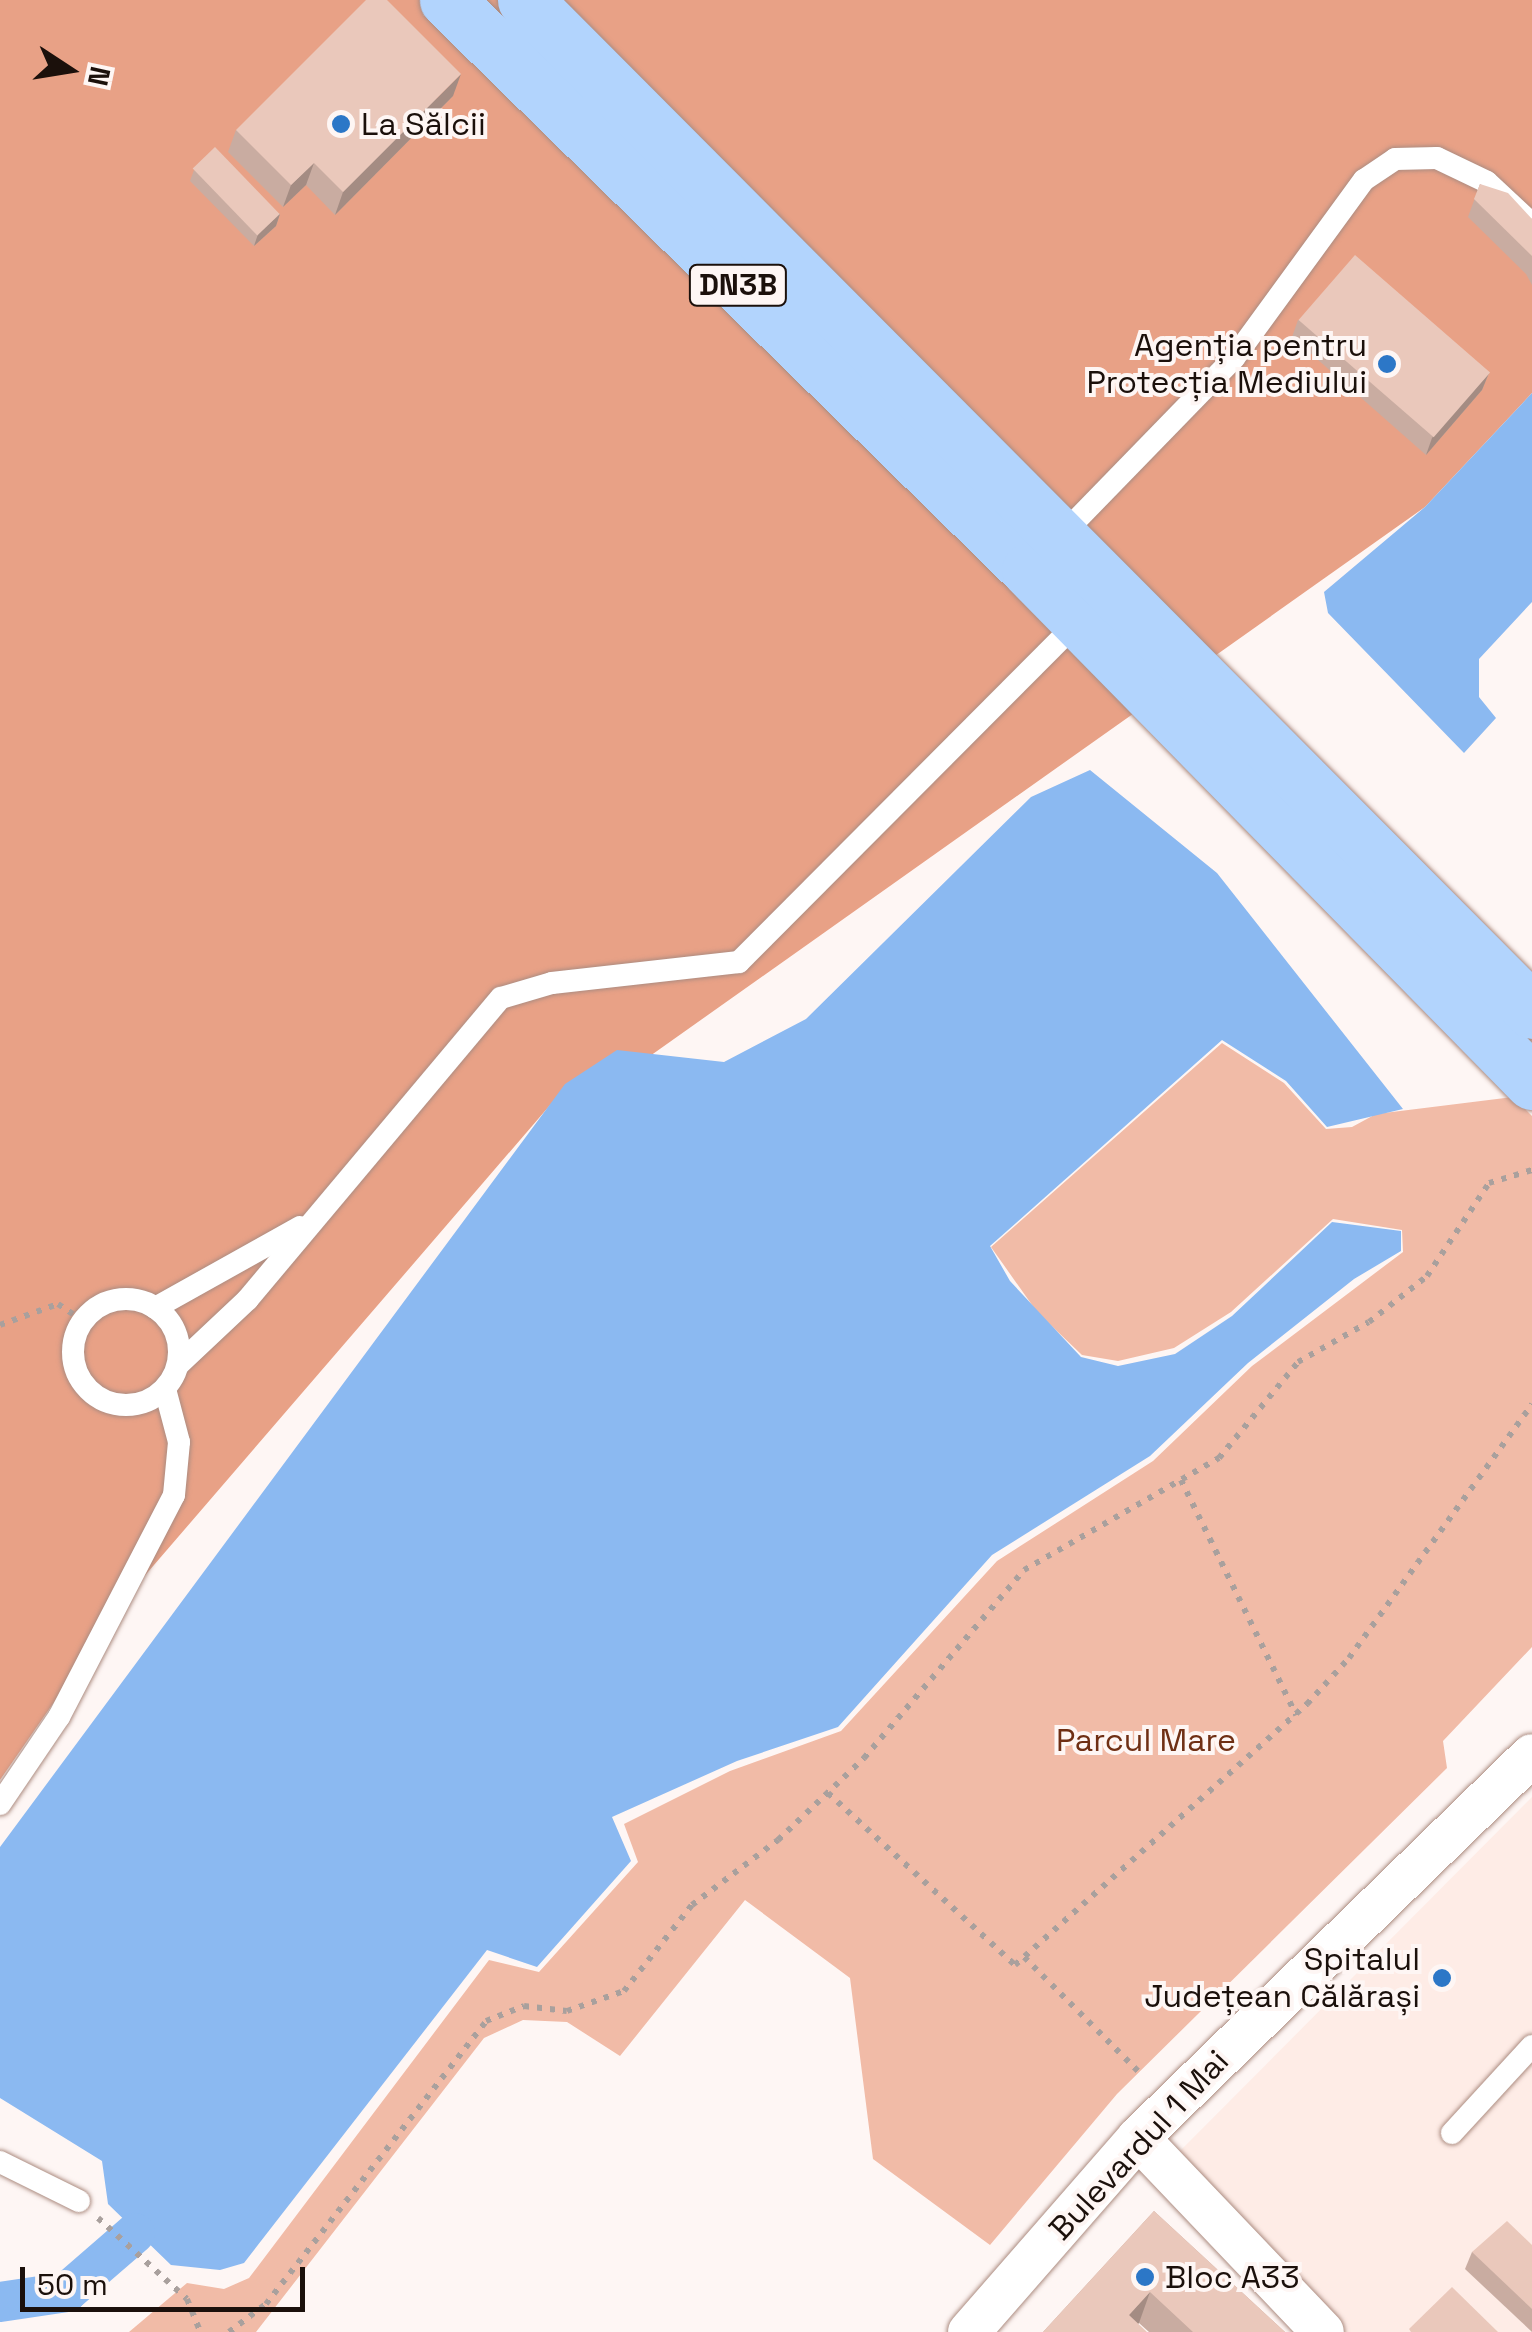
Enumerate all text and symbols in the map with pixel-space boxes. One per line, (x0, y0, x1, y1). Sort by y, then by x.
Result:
north arrow (20, 20, 120, 120)
text: N (80, 63, 119, 89)
place label: La Sălcii (361, 105, 486, 143)
marker: La Sălcii (330, 113, 352, 135)
road number: DN3B (688, 260, 788, 310)
place label: Agenția pentru Protecția Mediului (1086, 327, 1367, 402)
marker: Agenția pentru Protecția Mediului (1376, 353, 1398, 375)
park label: Parcul Mare (1056, 1721, 1236, 1759)
place label: Spitalul Județean Călărași (1144, 1941, 1420, 2016)
marker: Spitalul Județean Călărași (1429, 1965, 1455, 1991)
street label: Bulevardul 1 Mai (1041, 2042, 1237, 2248)
scale bar (25, 2247, 310, 2309)
place label: Bloc A33 (1165, 2258, 1300, 2296)
text: 50 m (37, 2265, 108, 2304)
marker: Bloc A33 (1134, 2266, 1156, 2288)

